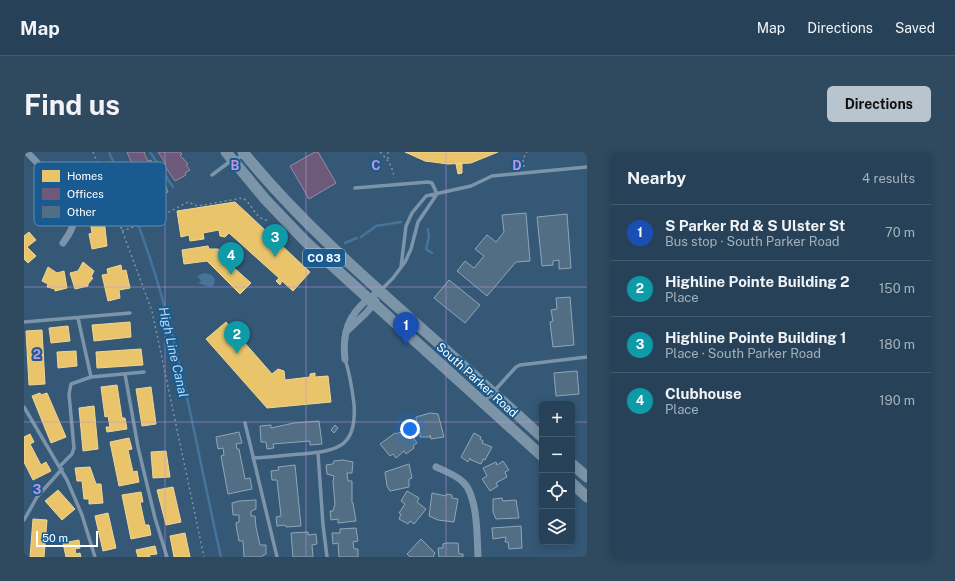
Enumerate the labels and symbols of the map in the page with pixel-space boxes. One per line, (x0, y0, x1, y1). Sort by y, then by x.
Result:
text: B (231, 158, 240, 173)
text: C (371, 158, 381, 173)
text: D (512, 158, 522, 173)
legend (34, 162, 166, 226)
text: Homes (67, 170, 103, 182)
text: Offices (67, 188, 104, 200)
text: Other (67, 206, 96, 218)
pin: 3 (262, 224, 288, 257)
pin: 4 (218, 242, 244, 275)
road number: CO 83 (303, 249, 345, 267)
water label: High Line Canal (156, 305, 191, 399)
pin: 1 (393, 312, 419, 345)
pin: 2 (224, 321, 250, 354)
street label: South Parker Road (434, 340, 520, 420)
text: 2 (33, 347, 41, 362)
your location (400, 419, 420, 439)
text: 3 (33, 482, 42, 497)
scale bar (36, 529, 98, 548)

